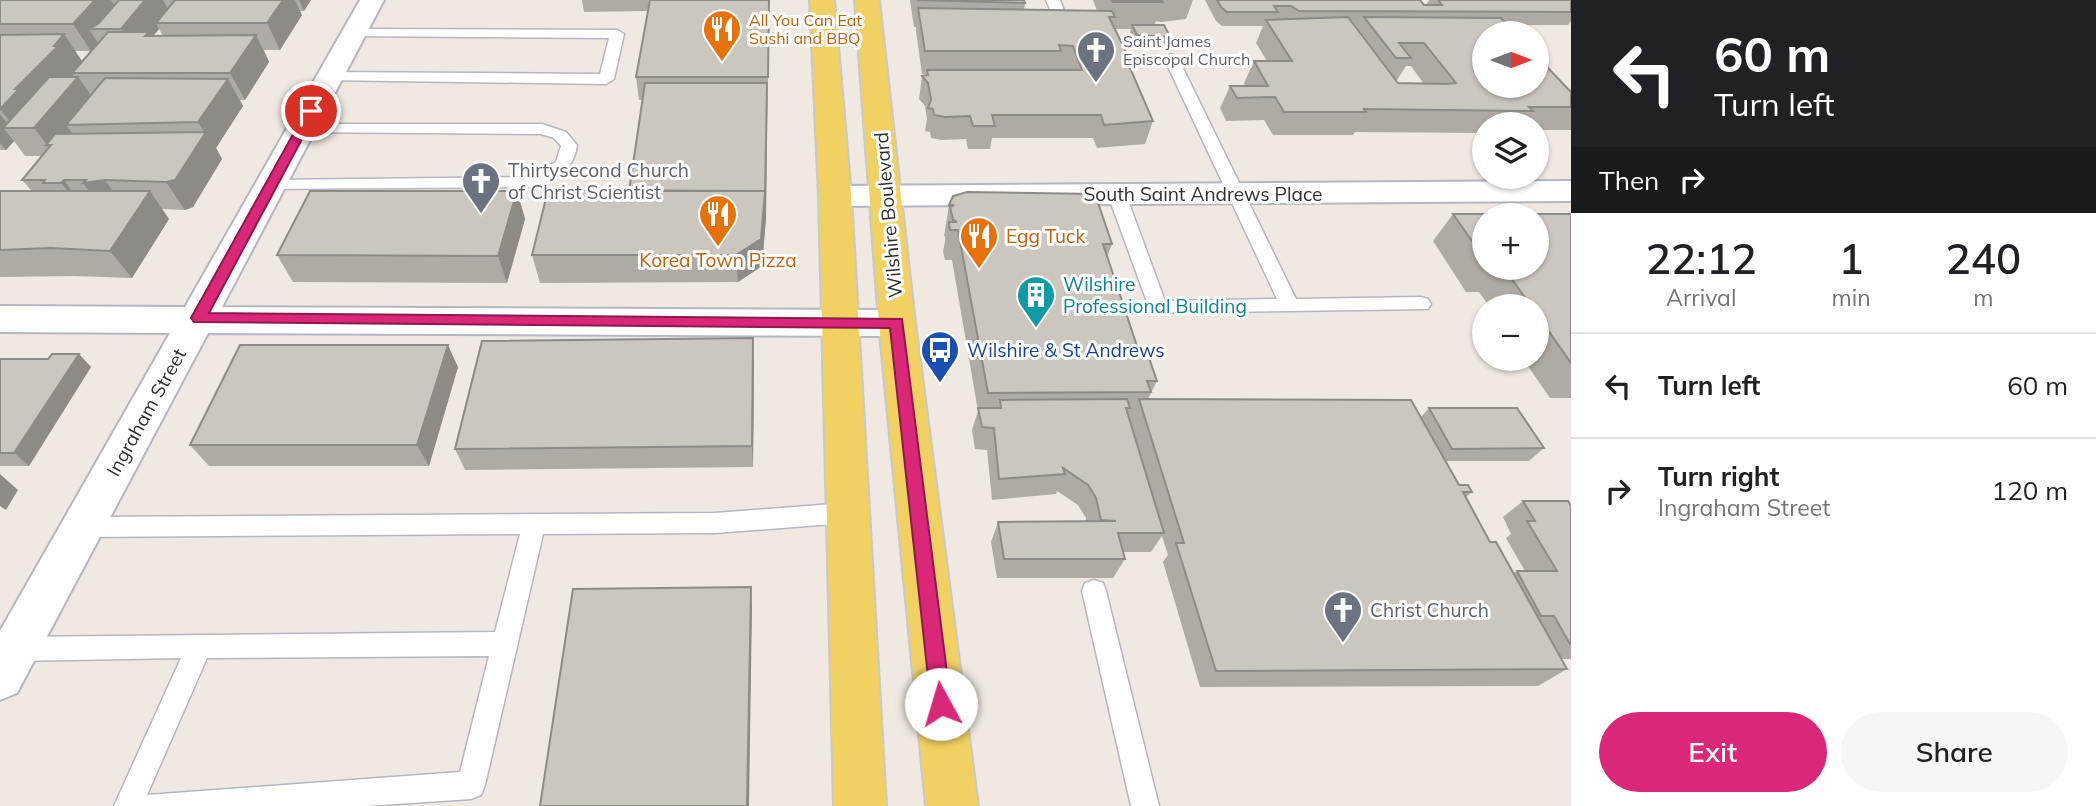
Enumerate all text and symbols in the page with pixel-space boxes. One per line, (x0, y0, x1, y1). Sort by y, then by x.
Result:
restaurant icon: All You Can Eat Sushi and BBQ (701, 8, 743, 63)
place label: All You Can Eat Sushi and BBQ (749, 10, 862, 48)
north arrow (1472, 21, 1549, 98)
map controls (1472, 21, 1549, 371)
text: 60 m (1714, 23, 1830, 84)
icon: left (1599, 28, 1690, 119)
church icon: Saint James Episcopal Church (1075, 29, 1117, 84)
place label: Saint James Episcopal Church (1123, 31, 1250, 69)
pin (281, 81, 341, 141)
text: Turn left (1714, 84, 1834, 124)
icon: arrive (292, 92, 330, 130)
button: layers (1472, 112, 1549, 189)
street label: Wilshire Boulevard (869, 131, 907, 299)
place label: Thirtysecond Church of Christ Scientist (508, 158, 689, 204)
church icon: Thirtysecond Church of Christ Scientist (460, 160, 502, 215)
icon: right (1673, 161, 1711, 199)
text: Then (1599, 164, 1659, 197)
street label: South Saint Andrews Place (1084, 182, 1322, 206)
restaurant icon: Korea Town Pizza (697, 193, 739, 248)
button: + (1472, 203, 1549, 280)
restaurant icon: Egg Tuck (958, 215, 1000, 270)
place label: Egg Tuck (1006, 224, 1085, 248)
text: 22:12 (1646, 232, 1757, 285)
text: 1 (1838, 232, 1864, 285)
text: 240 (1946, 232, 2021, 285)
place label: Korea Town Pizza (639, 248, 797, 272)
place label: Wilshire Professional Building (1063, 272, 1247, 318)
building icon: Wilshire Professional Building (1015, 274, 1057, 329)
text: Arrival (1666, 283, 1736, 312)
text: min (1831, 283, 1871, 312)
text: m (1973, 283, 1993, 312)
button: − (1472, 294, 1549, 371)
bus stop icon: Wilshire & St Andrews (919, 329, 961, 384)
place label: Wilshire & St Andrews (967, 338, 1165, 362)
street label: Ingraham Street (101, 344, 191, 480)
icon: left (1599, 367, 1637, 405)
text: Turn left (1658, 369, 1760, 402)
text: 60 m (2007, 369, 2068, 402)
text: Turn right (1658, 460, 1779, 493)
icon: right (1599, 472, 1637, 510)
text: 120 m (1992, 474, 2068, 507)
text: Ingraham Street (1658, 493, 1830, 522)
church icon: Christ Church (1322, 589, 1364, 644)
place label: Christ Church (1370, 598, 1489, 622)
position arrow (904, 667, 978, 741)
button: Exit (1599, 712, 1827, 792)
button: Share (1841, 712, 2068, 792)

